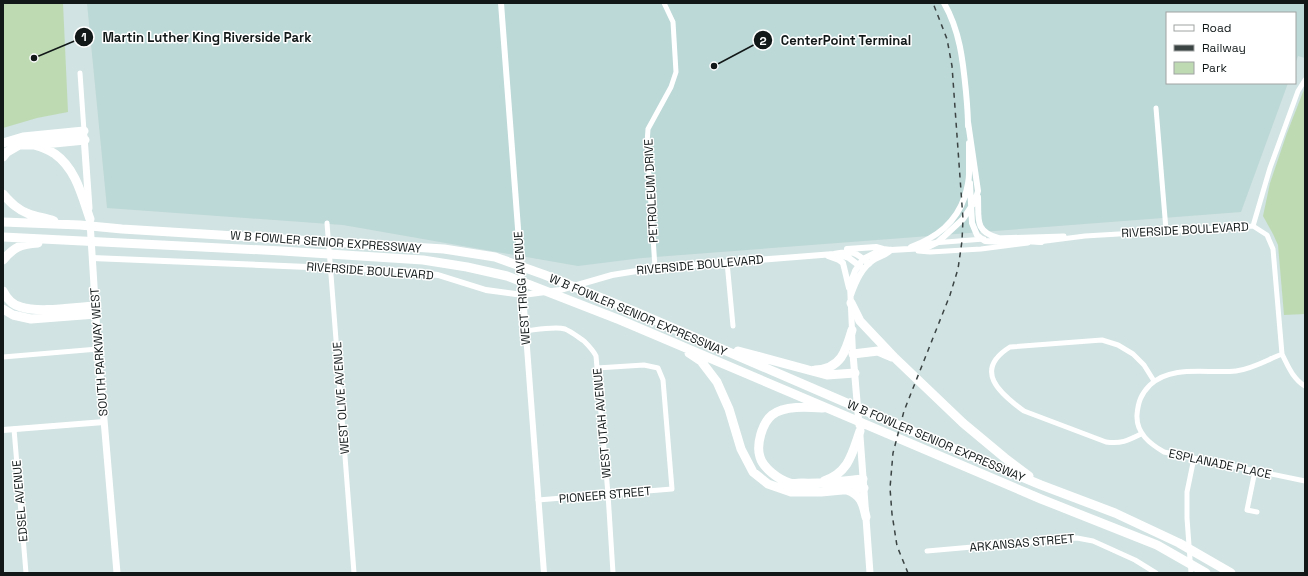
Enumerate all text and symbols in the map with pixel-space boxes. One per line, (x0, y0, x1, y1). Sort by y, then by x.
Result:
legend (1166, 12, 1296, 84)
text: Road (1202, 20, 1231, 36)
callout: Martin Luther King Riverside Park (74, 25, 319, 50)
callout: CenterPoint Terminal (753, 28, 920, 53)
text: 1 (81, 29, 87, 45)
text: Martin Luther King Riverside Park (102, 29, 312, 46)
text: CenterPoint Terminal (781, 32, 911, 49)
text: 2 (759, 33, 767, 49)
text: Railway (1202, 40, 1246, 56)
text: Park (1202, 60, 1227, 76)
street label: PETROLEUM DRIVE (640, 138, 662, 243)
street label: RIVERSIDE BOULEVARD (1121, 219, 1249, 241)
street label: W B FOWLER SENIOR EXPRESSWAY (230, 227, 423, 257)
street label: WEST TRIGG AVENUE (510, 230, 534, 345)
street label: RIVERSIDE BOULEVARD (636, 251, 764, 279)
street label: RIVERSIDE BOULEVARD (306, 259, 434, 283)
street label: W B FOWLER SENIOR EXPRESSWAY (547, 270, 730, 360)
street label: SOUTH PARKWAY WEST (87, 287, 111, 417)
street label: WEST OLIVE AVENUE (329, 341, 353, 455)
street label: WEST UTAH AVENUE (589, 367, 615, 479)
street label: W B FOWLER SENIOR EXPRESSWAY (845, 396, 1028, 486)
street label: ESPLANADE PLACE (1167, 445, 1273, 483)
street label: EDSEL AVENUE (8, 459, 32, 542)
street label: PIONEER STREET (558, 483, 652, 507)
street label: ARKANSAS STREET (969, 530, 1075, 556)

